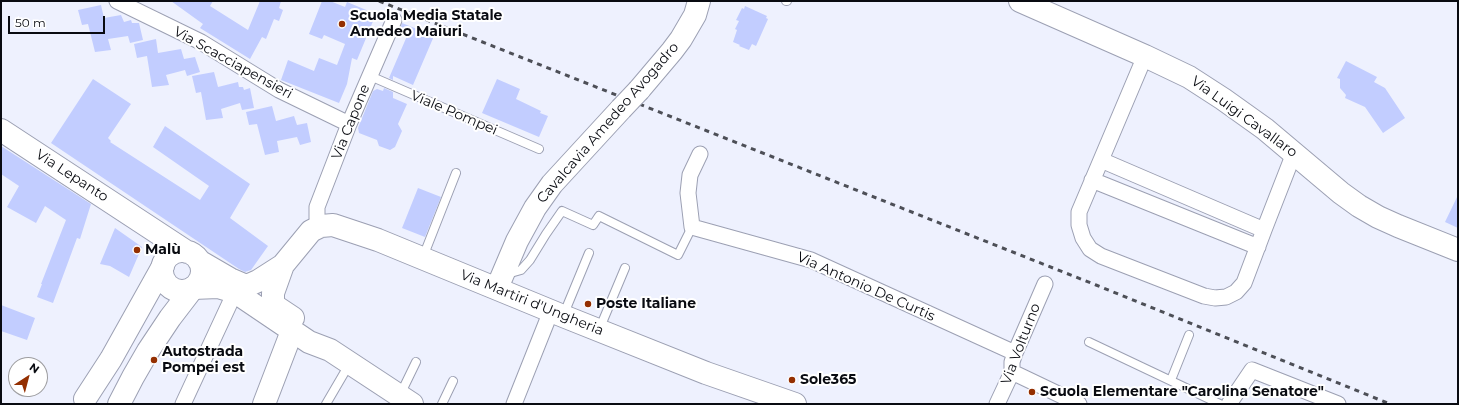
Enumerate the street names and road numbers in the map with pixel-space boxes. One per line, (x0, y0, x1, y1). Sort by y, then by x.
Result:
street label: Via Scacciapensieri (171, 23, 295, 103)
street label: Cavalcavia Amedeo Avogadro (534, 39, 682, 207)
street label: Via Luigi Cavallaro (1188, 73, 1300, 161)
street label: Via Capone (328, 82, 374, 162)
street label: Viale Pompei (408, 87, 500, 139)
street label: Via Lepanto (33, 146, 111, 206)
street label: Via Antonio De Curtis (794, 249, 938, 325)
street label: Via Martiri d'Ungheria (458, 267, 606, 339)
street label: Via Volturno (998, 301, 1044, 387)

